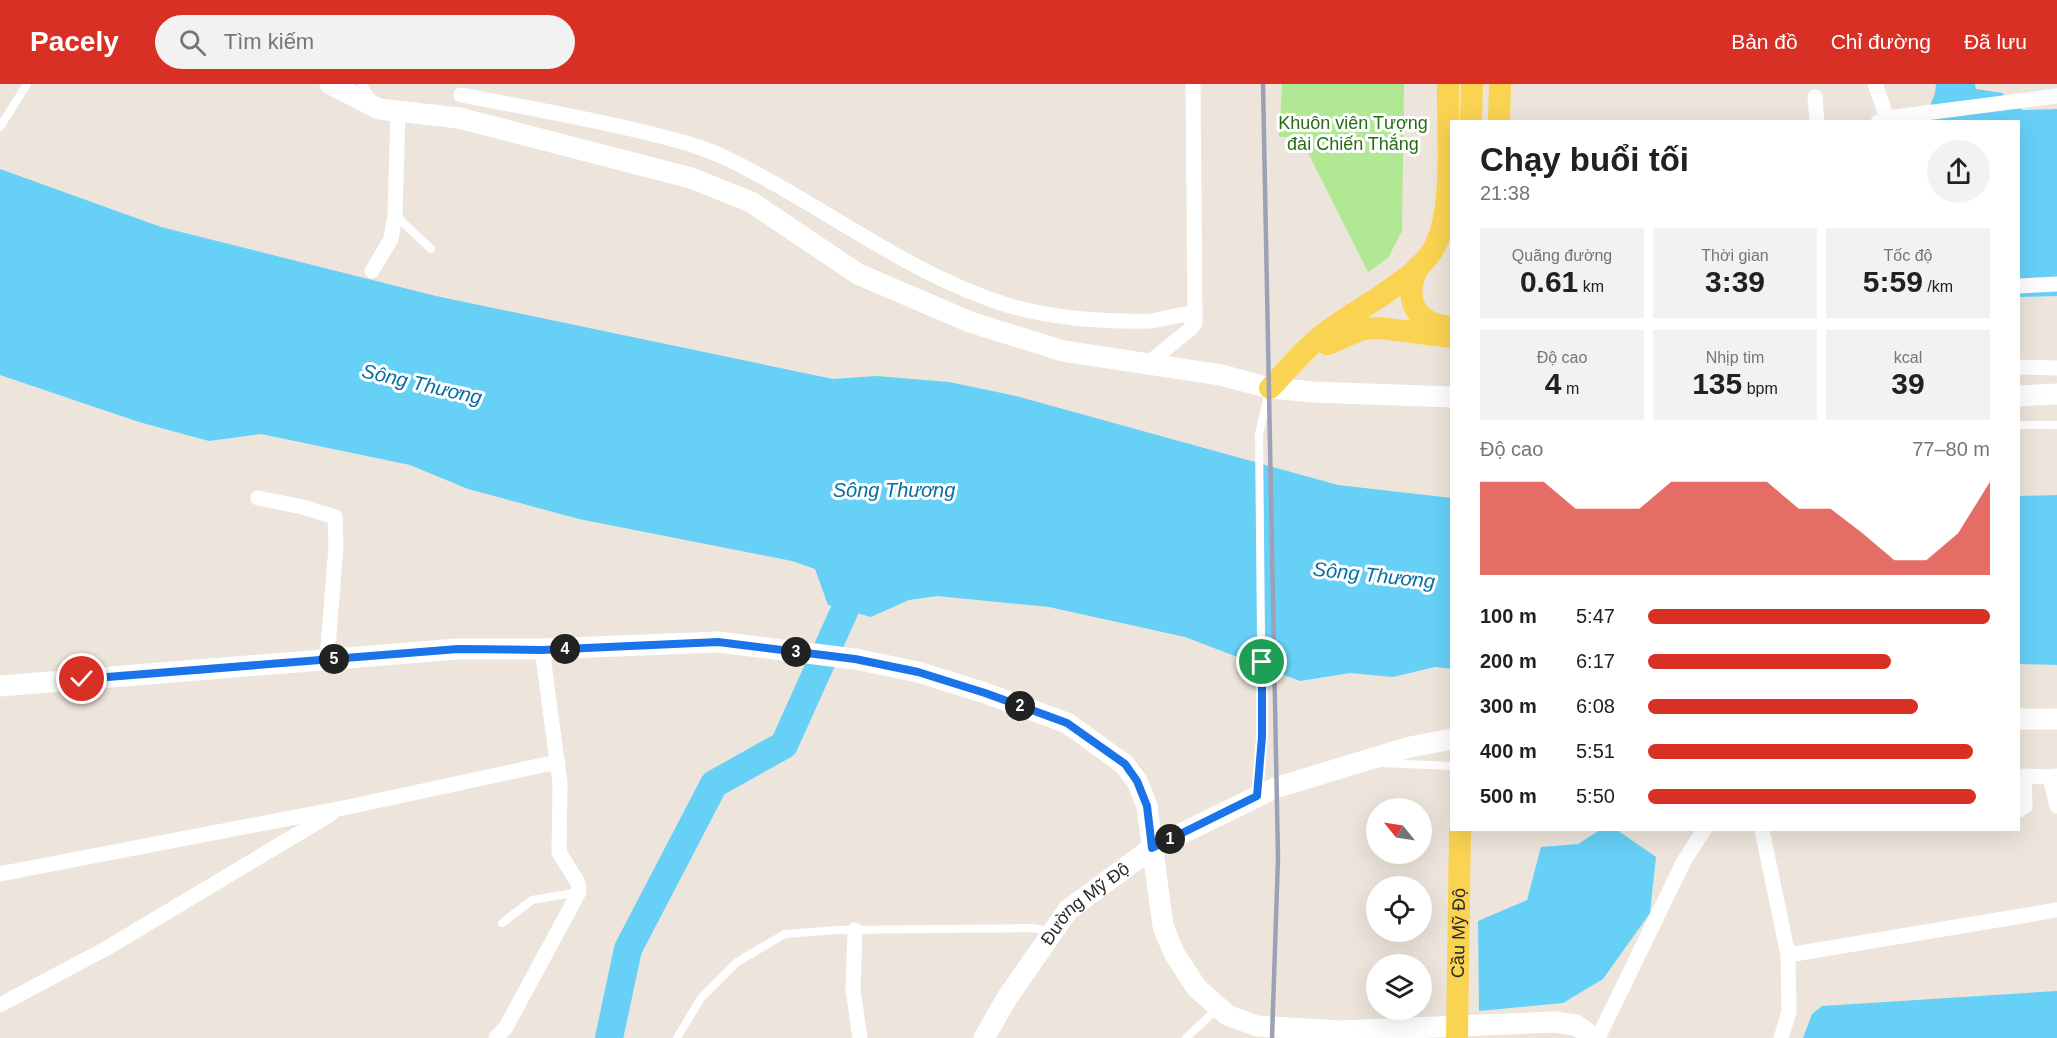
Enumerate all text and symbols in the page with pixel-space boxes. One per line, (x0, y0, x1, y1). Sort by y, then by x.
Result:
search box (155, 15, 575, 69)
text: Pacely (30, 26, 119, 57)
icon: search (176, 26, 209, 59)
text: Tìm kiếm (224, 29, 314, 54)
text: Bản đồ (1731, 30, 1798, 53)
text: Chỉ đường (1831, 30, 1931, 53)
text: Đã lưu (1964, 30, 2027, 53)
park label: Khuôn viên Tượng đài Chiến Thắng (1278, 113, 1428, 154)
button: share (1927, 140, 1990, 203)
text: Chạy buổi tối (1480, 141, 1689, 178)
text: 21:38 (1480, 182, 1530, 204)
text: Quãng đường (1512, 247, 1612, 264)
text: Thời gian (1701, 247, 1769, 264)
text: Tốc độ (1884, 247, 1932, 264)
text: 0.61 (1520, 265, 1578, 298)
text: 3:39 (1705, 265, 1765, 298)
text: 5:59 (1863, 265, 1923, 298)
text: km (1578, 278, 1604, 295)
text: /km (1923, 278, 1953, 295)
text: Độ cao (1537, 349, 1587, 366)
text: Nhịp tim (1706, 349, 1764, 366)
text: kcal (1894, 349, 1922, 366)
water label: Sông Thương (360, 359, 484, 409)
text: 4 (1545, 367, 1561, 400)
text: 135 (1692, 367, 1742, 400)
text: 39 (1891, 367, 1925, 400)
text: m (1561, 380, 1579, 397)
text: bpm (1742, 380, 1778, 397)
text: Độ cao (1480, 438, 1543, 460)
text: 77–80 m (1912, 438, 1990, 460)
water label: Sông Thương (833, 479, 955, 501)
water label: Sông Thương (1312, 558, 1436, 592)
text: 100 m (1480, 605, 1537, 627)
text: 5:47 (1576, 605, 1615, 627)
pin: 4 (550, 634, 580, 664)
pin (1236, 636, 1287, 687)
pin: 3 (781, 637, 811, 667)
text: 4 (561, 640, 569, 657)
text: 3 (792, 643, 800, 660)
pin: 5 (319, 644, 349, 674)
icon: arrive (1245, 645, 1278, 678)
text: 5 (330, 650, 338, 667)
text: 200 m (1480, 650, 1537, 672)
text: 6:17 (1576, 650, 1615, 672)
pin (56, 653, 107, 704)
icon: check (65, 662, 98, 695)
pin: 2 (1005, 691, 1035, 721)
text: 300 m (1480, 695, 1537, 717)
text: 6:08 (1576, 695, 1615, 717)
text: 2 (1016, 697, 1024, 714)
text: 400 m (1480, 740, 1537, 762)
text: 5:51 (1576, 740, 1615, 762)
text: 500 m (1480, 785, 1537, 807)
text: 5:50 (1576, 785, 1615, 807)
north arrow (1366, 798, 1432, 864)
map controls (1366, 798, 1432, 1020)
pin: 1 (1155, 824, 1185, 854)
text: 1 (1166, 830, 1174, 847)
street label: Đường Mỹ Độ (1037, 858, 1133, 949)
button: locate (1366, 876, 1432, 942)
street label: Cầu Mỹ Độ (1448, 888, 1469, 978)
button: layers (1366, 954, 1432, 1020)

